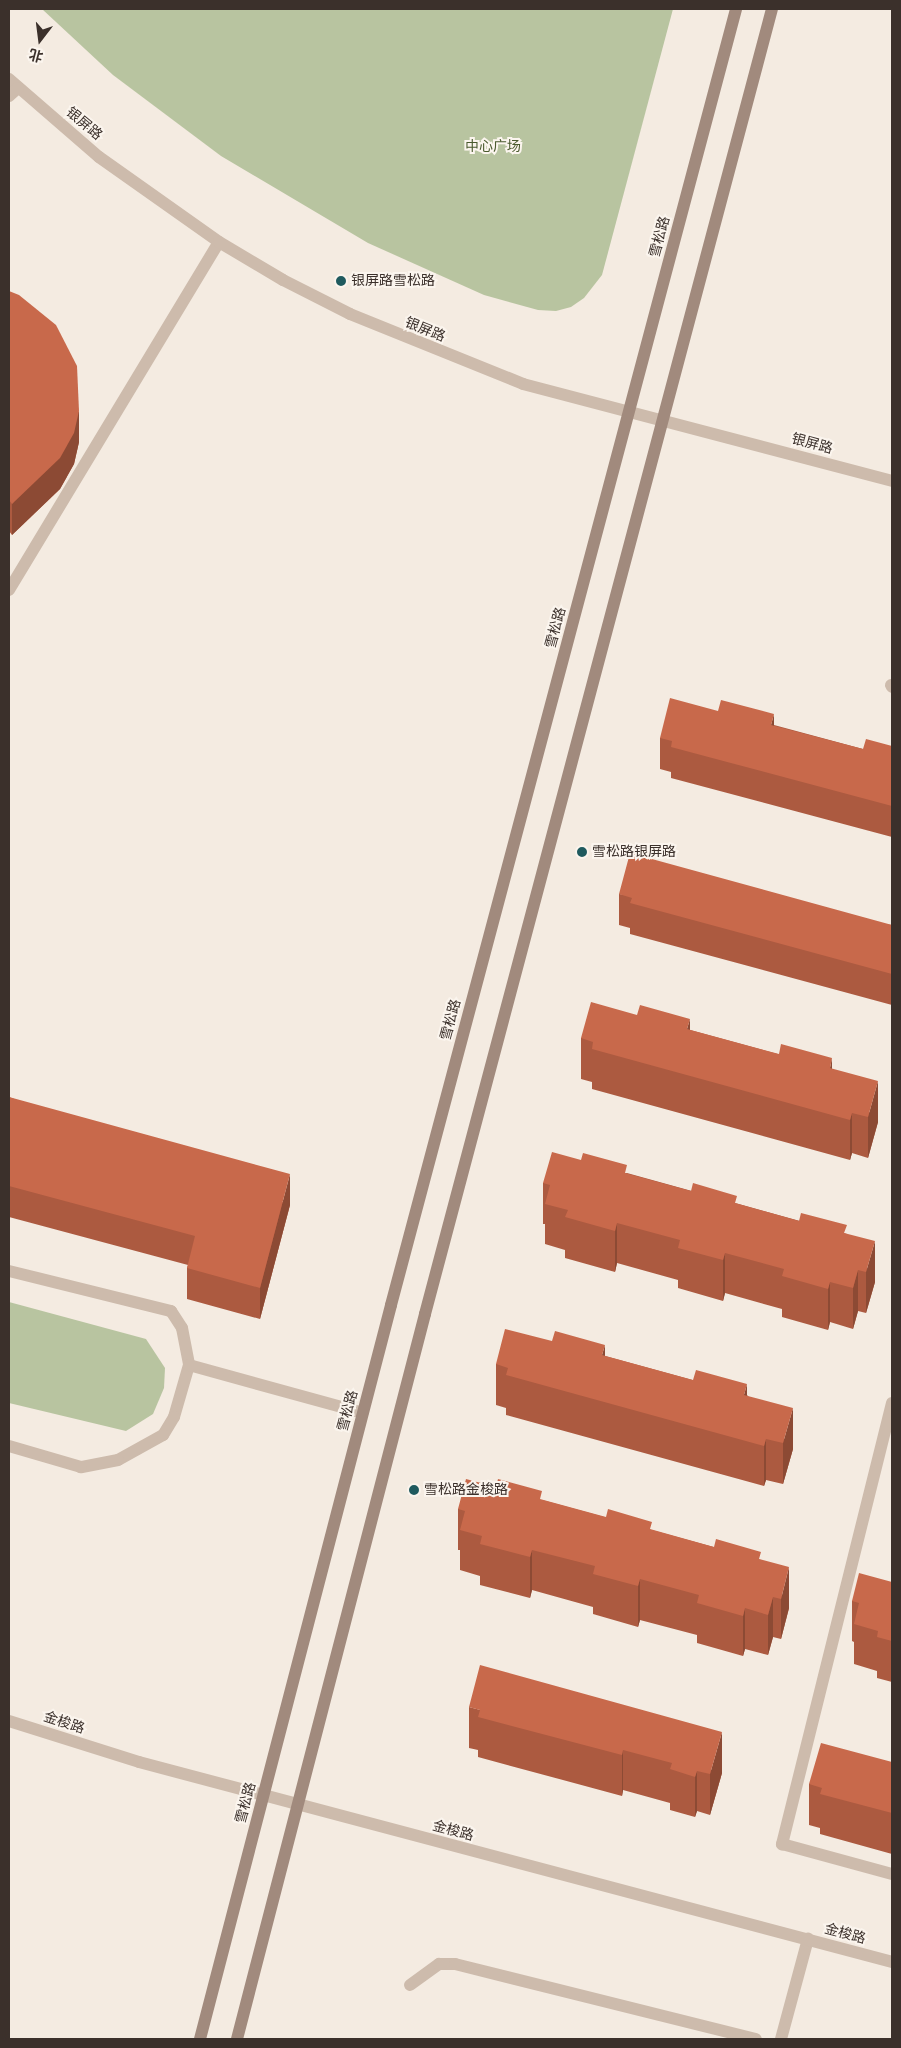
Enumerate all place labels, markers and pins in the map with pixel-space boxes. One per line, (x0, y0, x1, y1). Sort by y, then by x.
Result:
place label: 银屏路雪松路 (351, 273, 435, 289)
marker: 银屏路雪松路 (335, 275, 347, 287)
place label: 雪松路银屏路 (592, 844, 676, 860)
marker: 雪松路银屏路 (576, 846, 588, 858)
place label: 雪松路金梭路 (424, 1482, 508, 1498)
marker: 雪松路金梭路 (408, 1484, 420, 1496)

